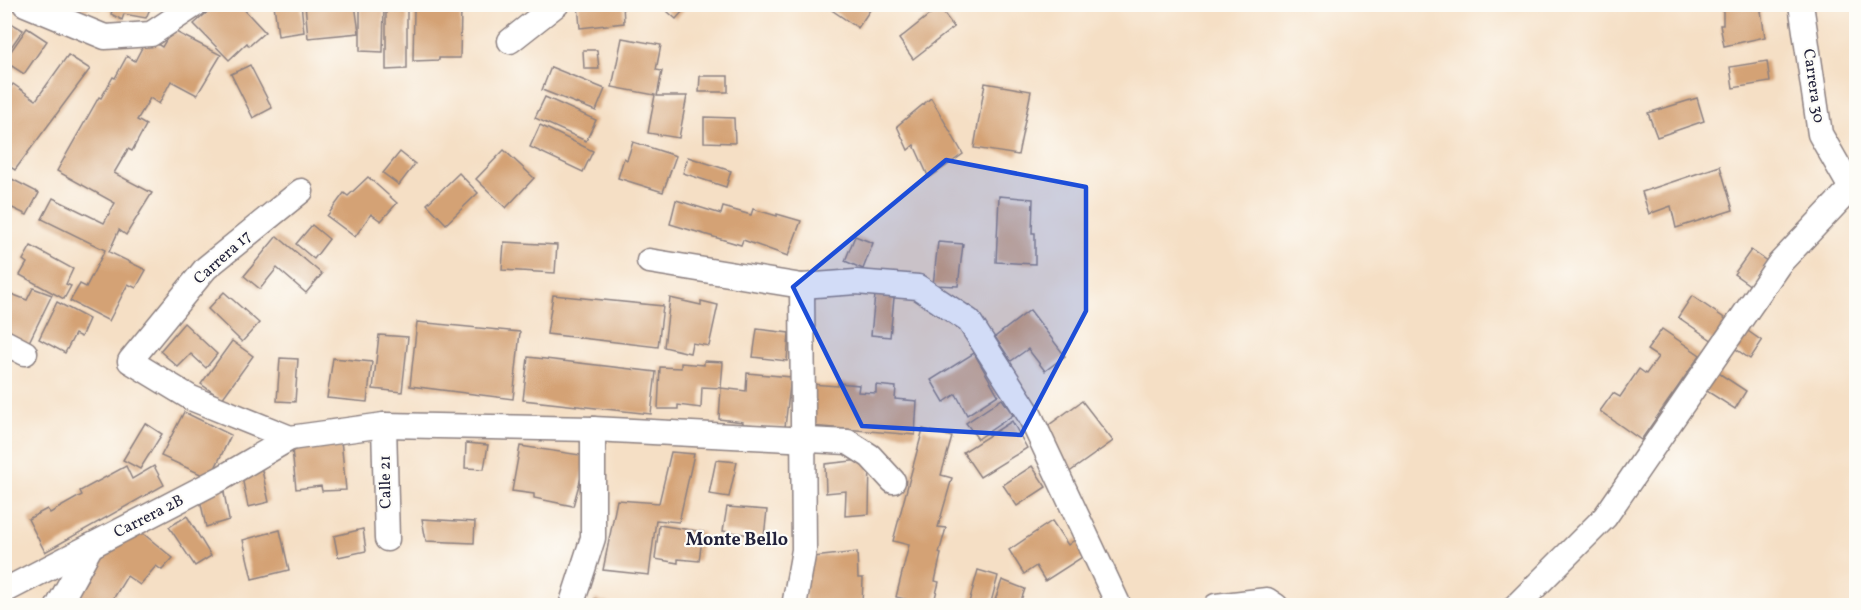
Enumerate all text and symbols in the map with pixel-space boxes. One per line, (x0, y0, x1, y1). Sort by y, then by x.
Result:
street label: Carrera 30 (1797, 47, 1829, 125)
street label: Carrera 17 (189, 226, 257, 290)
street label: Calle 21 (375, 455, 397, 509)
street label: Carrera 2B (110, 490, 188, 544)
district label: Monte Bello (686, 528, 788, 553)

